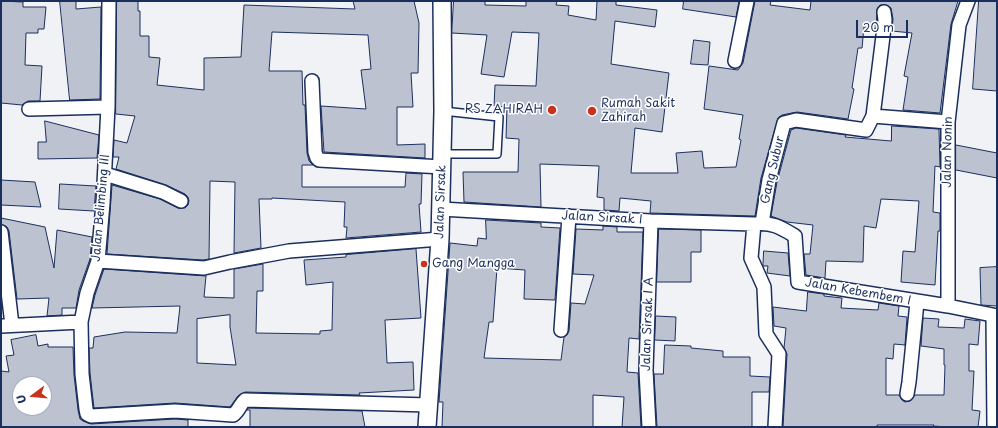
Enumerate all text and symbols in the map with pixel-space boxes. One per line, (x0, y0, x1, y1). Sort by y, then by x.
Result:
scale bar (858, 12, 910, 38)
text: 20 m (863, 18, 894, 36)
place label: Rumah Sakit Zahirah (601, 97, 675, 125)
place label: RS ZAHIRAH (465, 103, 543, 117)
marker: RS ZAHIRAH (546, 104, 558, 116)
marker: Rumah Sakit Zahirah (586, 105, 598, 117)
street label: Jalan Nonin (940, 116, 956, 188)
street label: Gang Subur (758, 135, 788, 205)
street label: Jalan Belimbing III (89, 154, 113, 262)
street label: Jalan Sirsak (433, 165, 449, 239)
street label: Jalan Sirsak I (561, 209, 643, 227)
place label: Gang Mangga (432, 257, 515, 271)
marker: Gang Mangga (419, 259, 429, 269)
street label: Jalan Kebembem I (804, 276, 912, 308)
street label: Jalan Sirsak I A (639, 277, 657, 371)
north arrow (12, 376, 52, 416)
text: U (12, 393, 30, 406)

